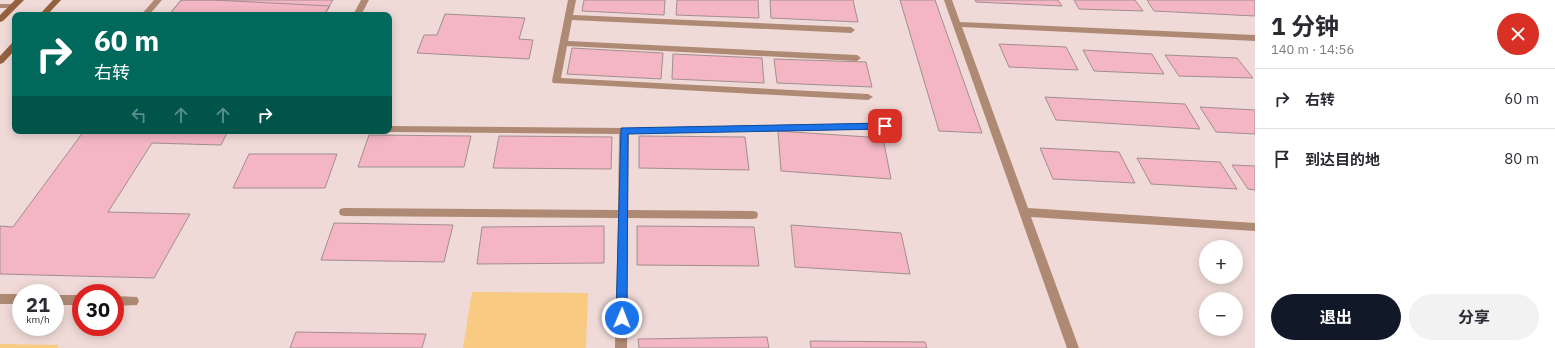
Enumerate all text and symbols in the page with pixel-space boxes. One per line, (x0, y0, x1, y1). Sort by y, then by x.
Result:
text: 1 分钟 (1271, 10, 1339, 42)
button: close (1497, 13, 1539, 55)
text: 60 m (94, 22, 159, 59)
icon: right (28, 28, 80, 80)
text: 140 m · 14:56 (1271, 41, 1354, 58)
text: 右转 (94, 61, 130, 84)
icon: right (1271, 88, 1293, 110)
text: 60 m (1504, 89, 1539, 108)
text: 右转 (1305, 90, 1335, 109)
icon: left (128, 104, 150, 126)
icon: ahead (170, 104, 192, 126)
icon: ahead (212, 104, 234, 126)
icon: right (254, 104, 276, 126)
pin (868, 109, 902, 143)
icon: arrive (874, 115, 896, 137)
icon: arrive (1271, 148, 1293, 170)
text: 80 m (1504, 149, 1539, 168)
text: 到达目的地 (1305, 150, 1380, 169)
map controls (1199, 240, 1243, 336)
button: + (1199, 240, 1243, 284)
speed limit sign: 30 (72, 284, 124, 336)
text: 21 (26, 291, 50, 318)
button: − (1199, 292, 1243, 336)
button: 退出 (1271, 294, 1401, 340)
button: 分享 (1409, 294, 1539, 340)
position arrow (601, 297, 643, 339)
text: km/h (26, 313, 50, 326)

